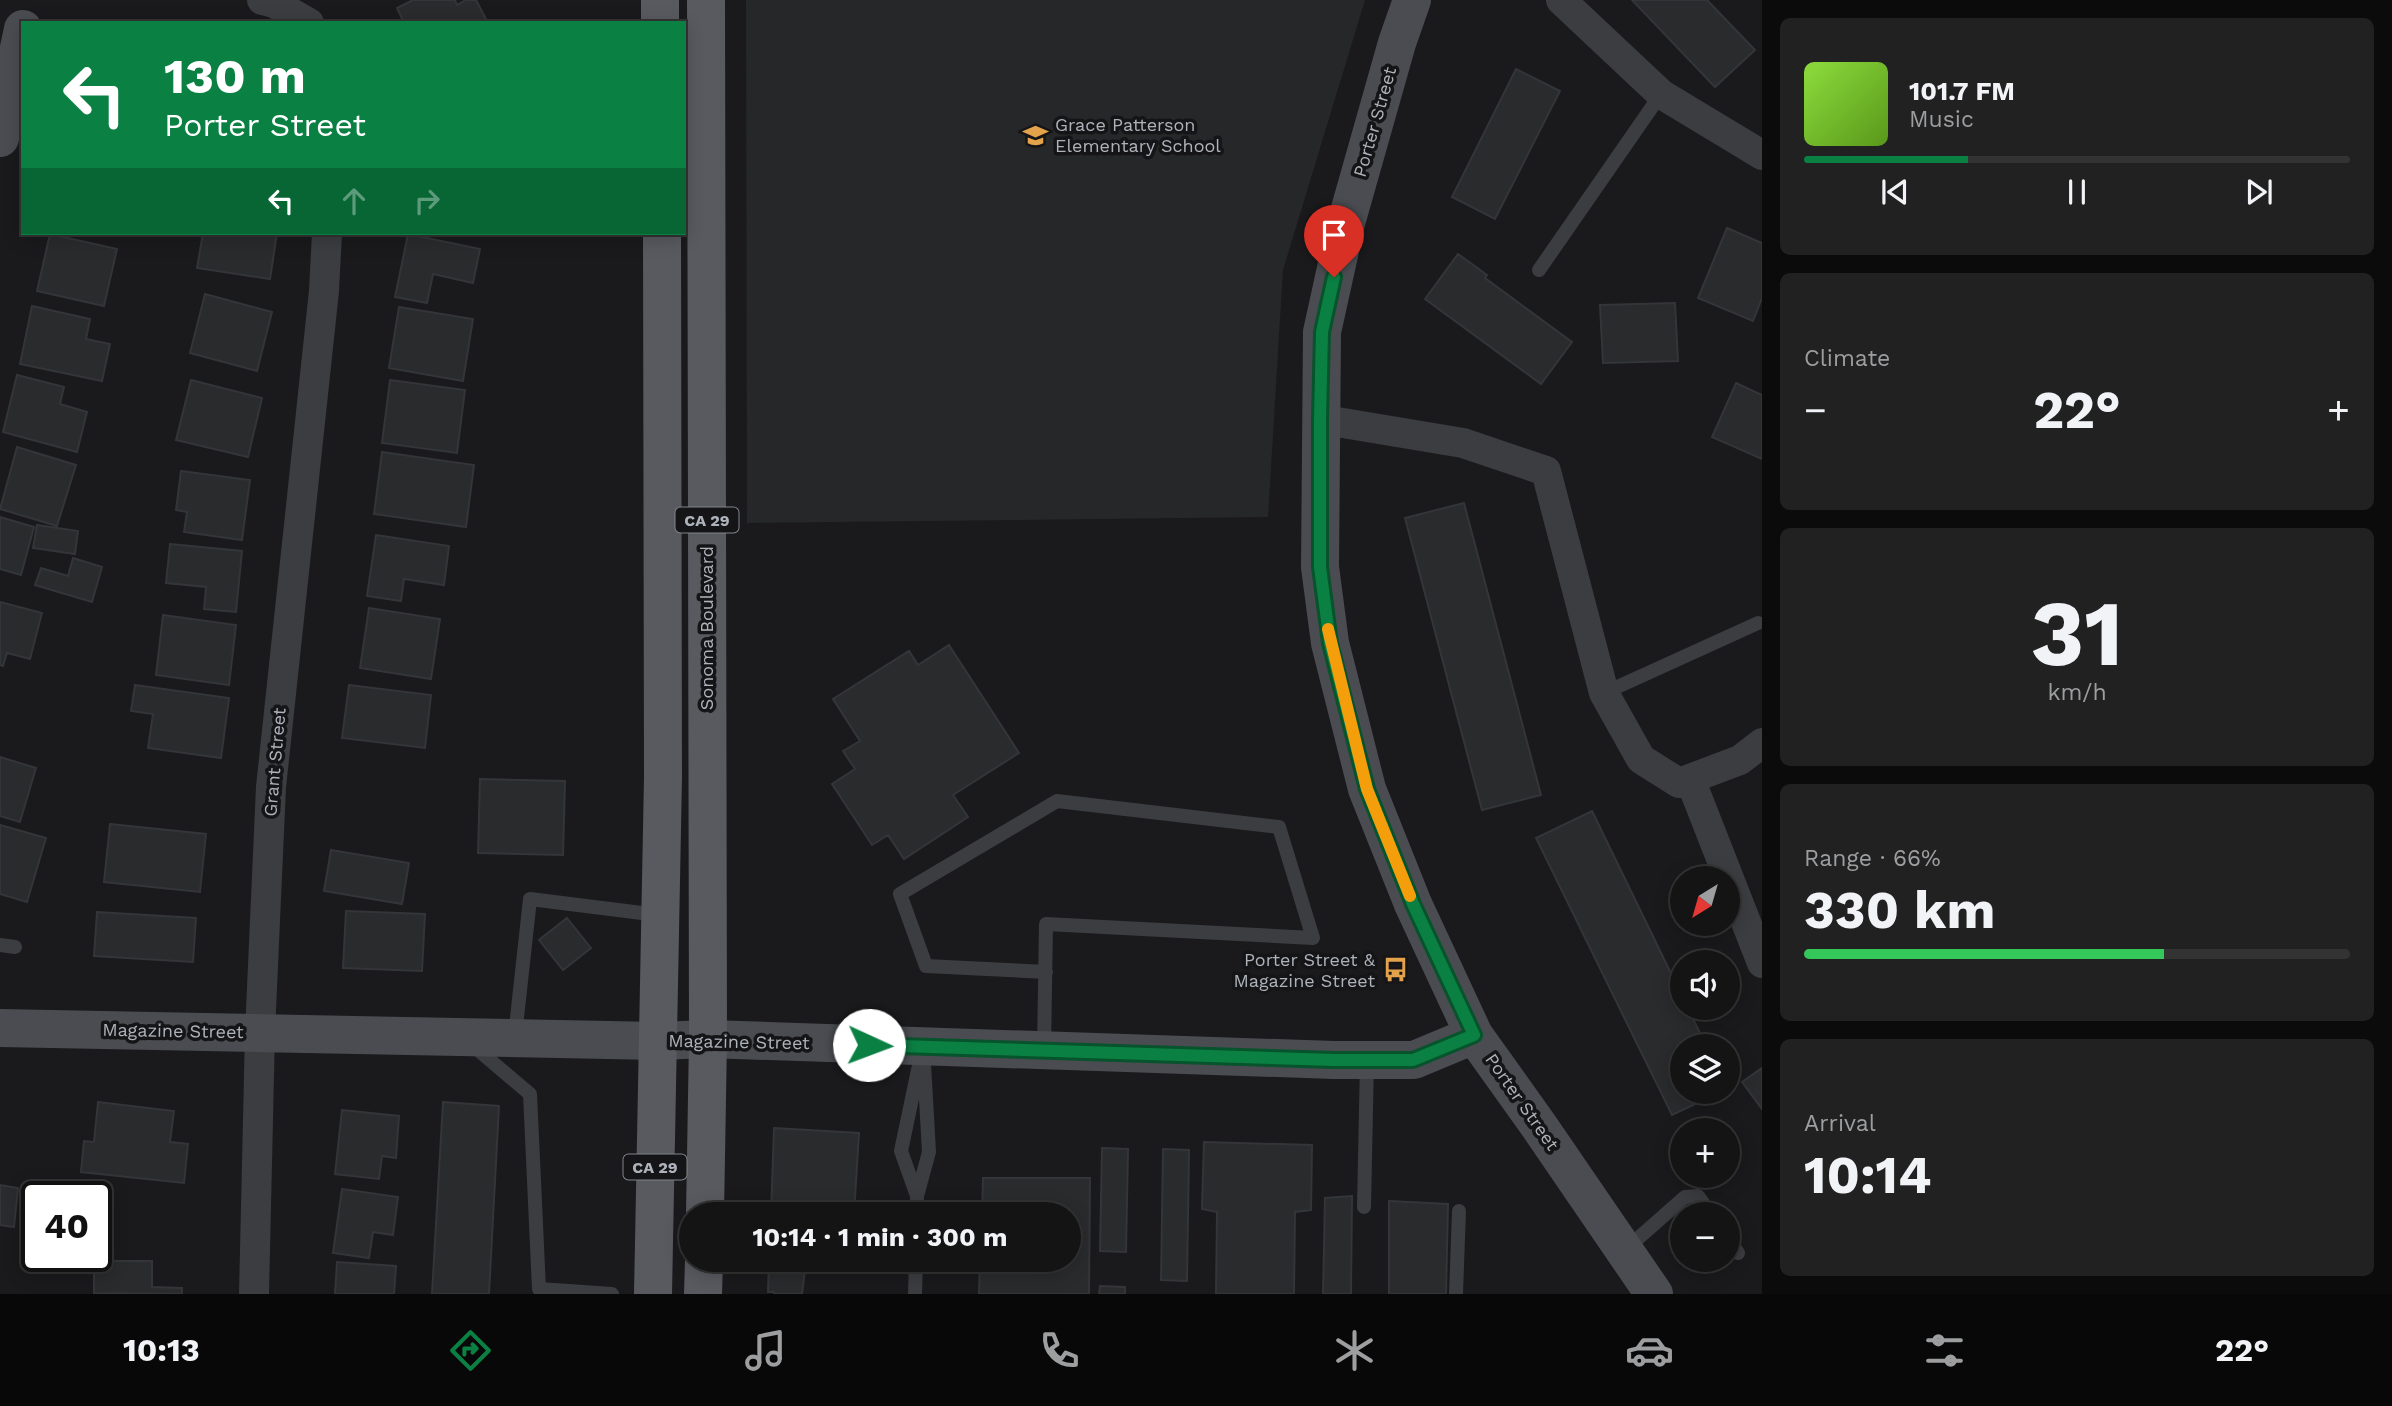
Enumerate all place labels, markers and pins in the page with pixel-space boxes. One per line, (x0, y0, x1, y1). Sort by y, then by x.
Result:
place label: Grace Patterson Elementary School (1055, 114, 1221, 156)
school or university icon: Grace Patterson Elementary School (1021, 121, 1049, 149)
pin (1304, 205, 1364, 277)
place label: Porter Street & Magazine Street (1234, 949, 1376, 991)
bus stop icon: Porter Street & Magazine Street (1381, 956, 1409, 984)

